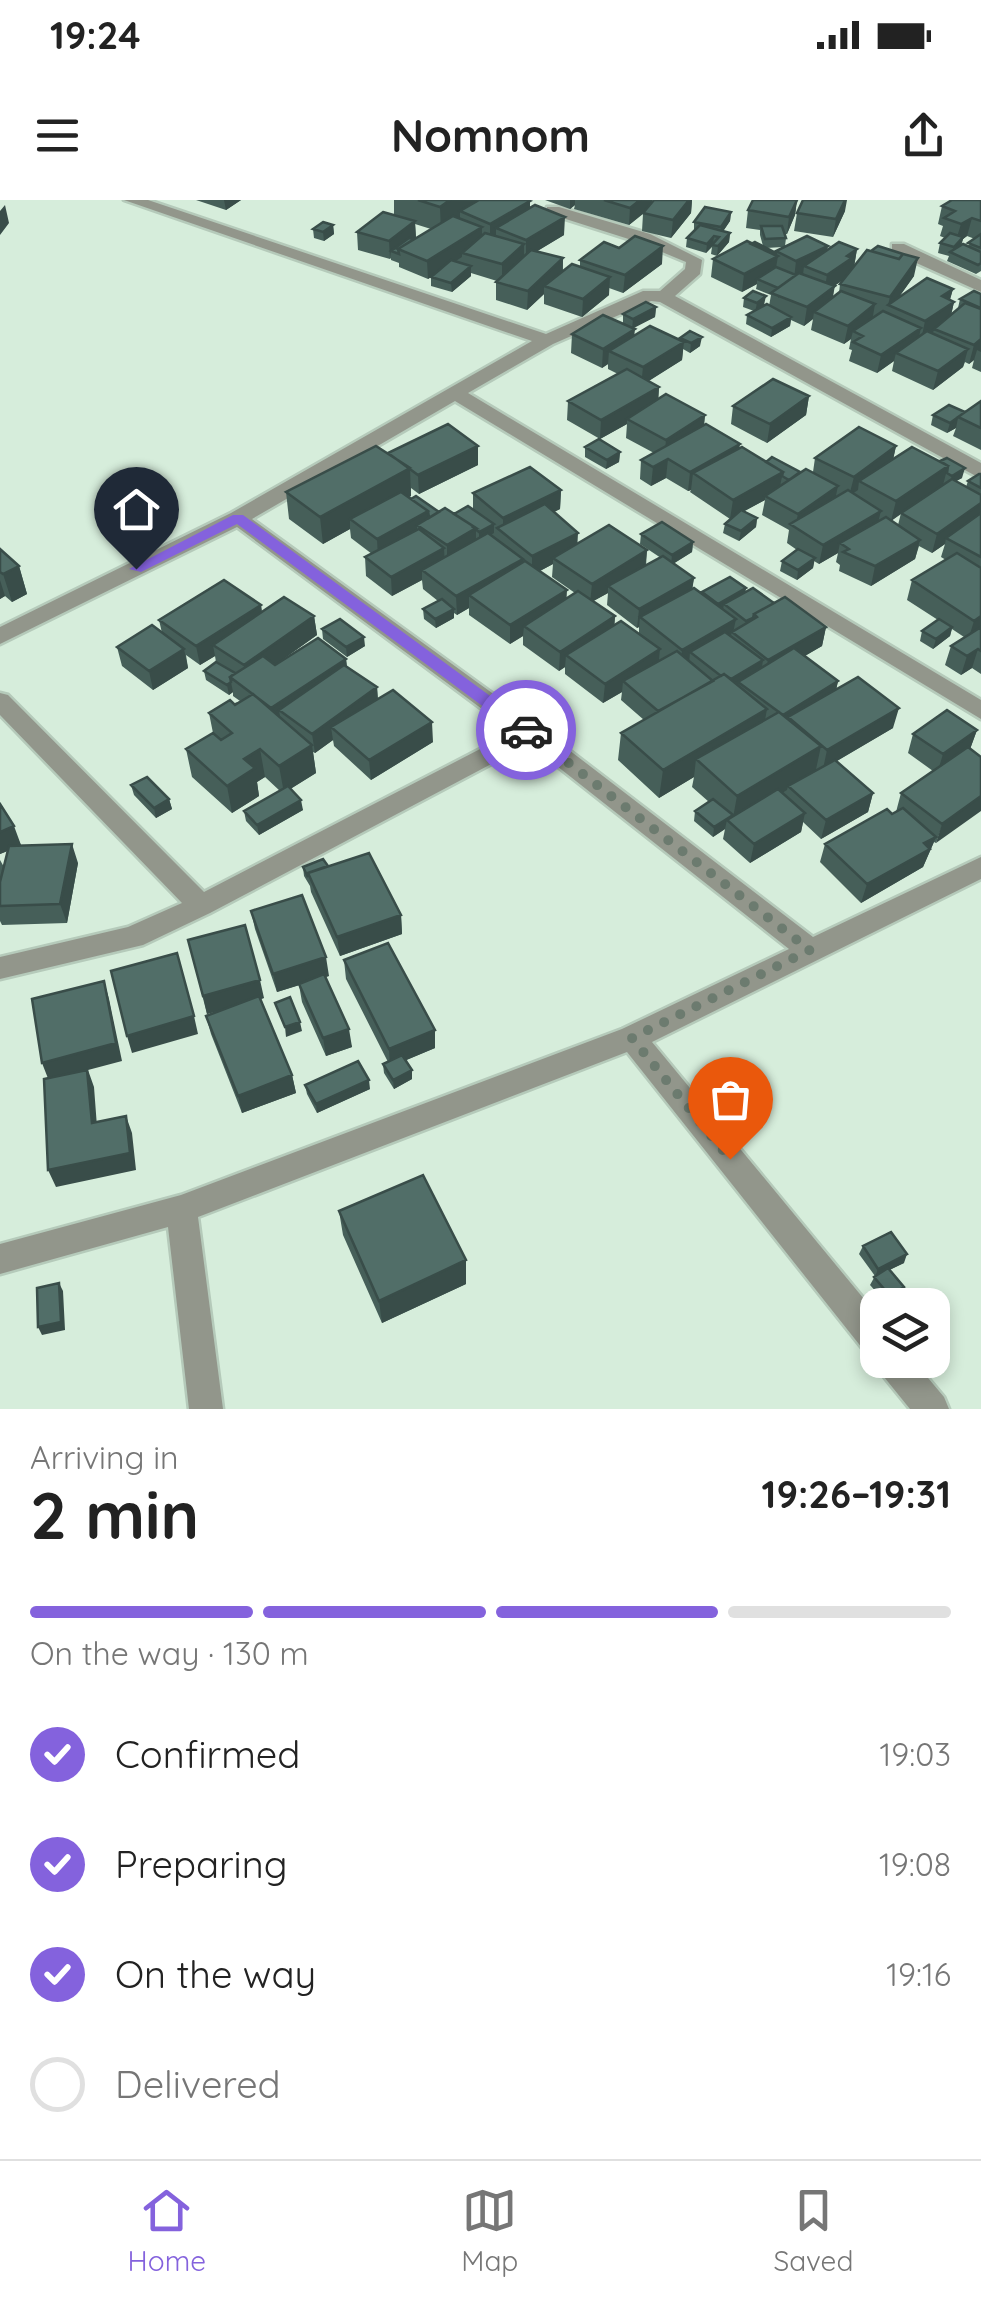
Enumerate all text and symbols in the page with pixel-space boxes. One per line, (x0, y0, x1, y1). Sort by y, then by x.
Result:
text: 19:24 (50, 11, 141, 59)
text: Nomnom (391, 107, 590, 163)
icon: menu (30, 108, 85, 163)
icon: share (896, 108, 951, 163)
pin (94, 467, 179, 570)
icon: home (109, 482, 164, 537)
courier (476, 680, 576, 780)
icon: car (499, 703, 554, 758)
pin (688, 1057, 773, 1160)
icon: bag (703, 1072, 758, 1127)
map controls (860, 1288, 950, 1378)
button: layers (860, 1288, 950, 1378)
text: Arriving in (30, 1437, 179, 1477)
text: 19:26–19:31 (762, 1470, 951, 1518)
text: 2 min (30, 1474, 199, 1555)
text: On the way · 130 m (30, 1633, 309, 1673)
icon: check (30, 1727, 85, 1782)
text: Confirmed (115, 1730, 300, 1778)
text: 19:03 (880, 1734, 951, 1774)
icon: check (30, 1837, 85, 1892)
text: Preparing (115, 1840, 287, 1888)
text: 19:08 (879, 1844, 951, 1884)
icon: check (30, 1947, 85, 2002)
text: On the way (115, 1950, 316, 1998)
text: 19:16 (886, 1954, 951, 1994)
text: Delivered (115, 2060, 281, 2108)
tab: Home (128, 2183, 206, 2278)
tab: Map (461, 2183, 518, 2278)
tab: Saved (774, 2183, 853, 2278)

